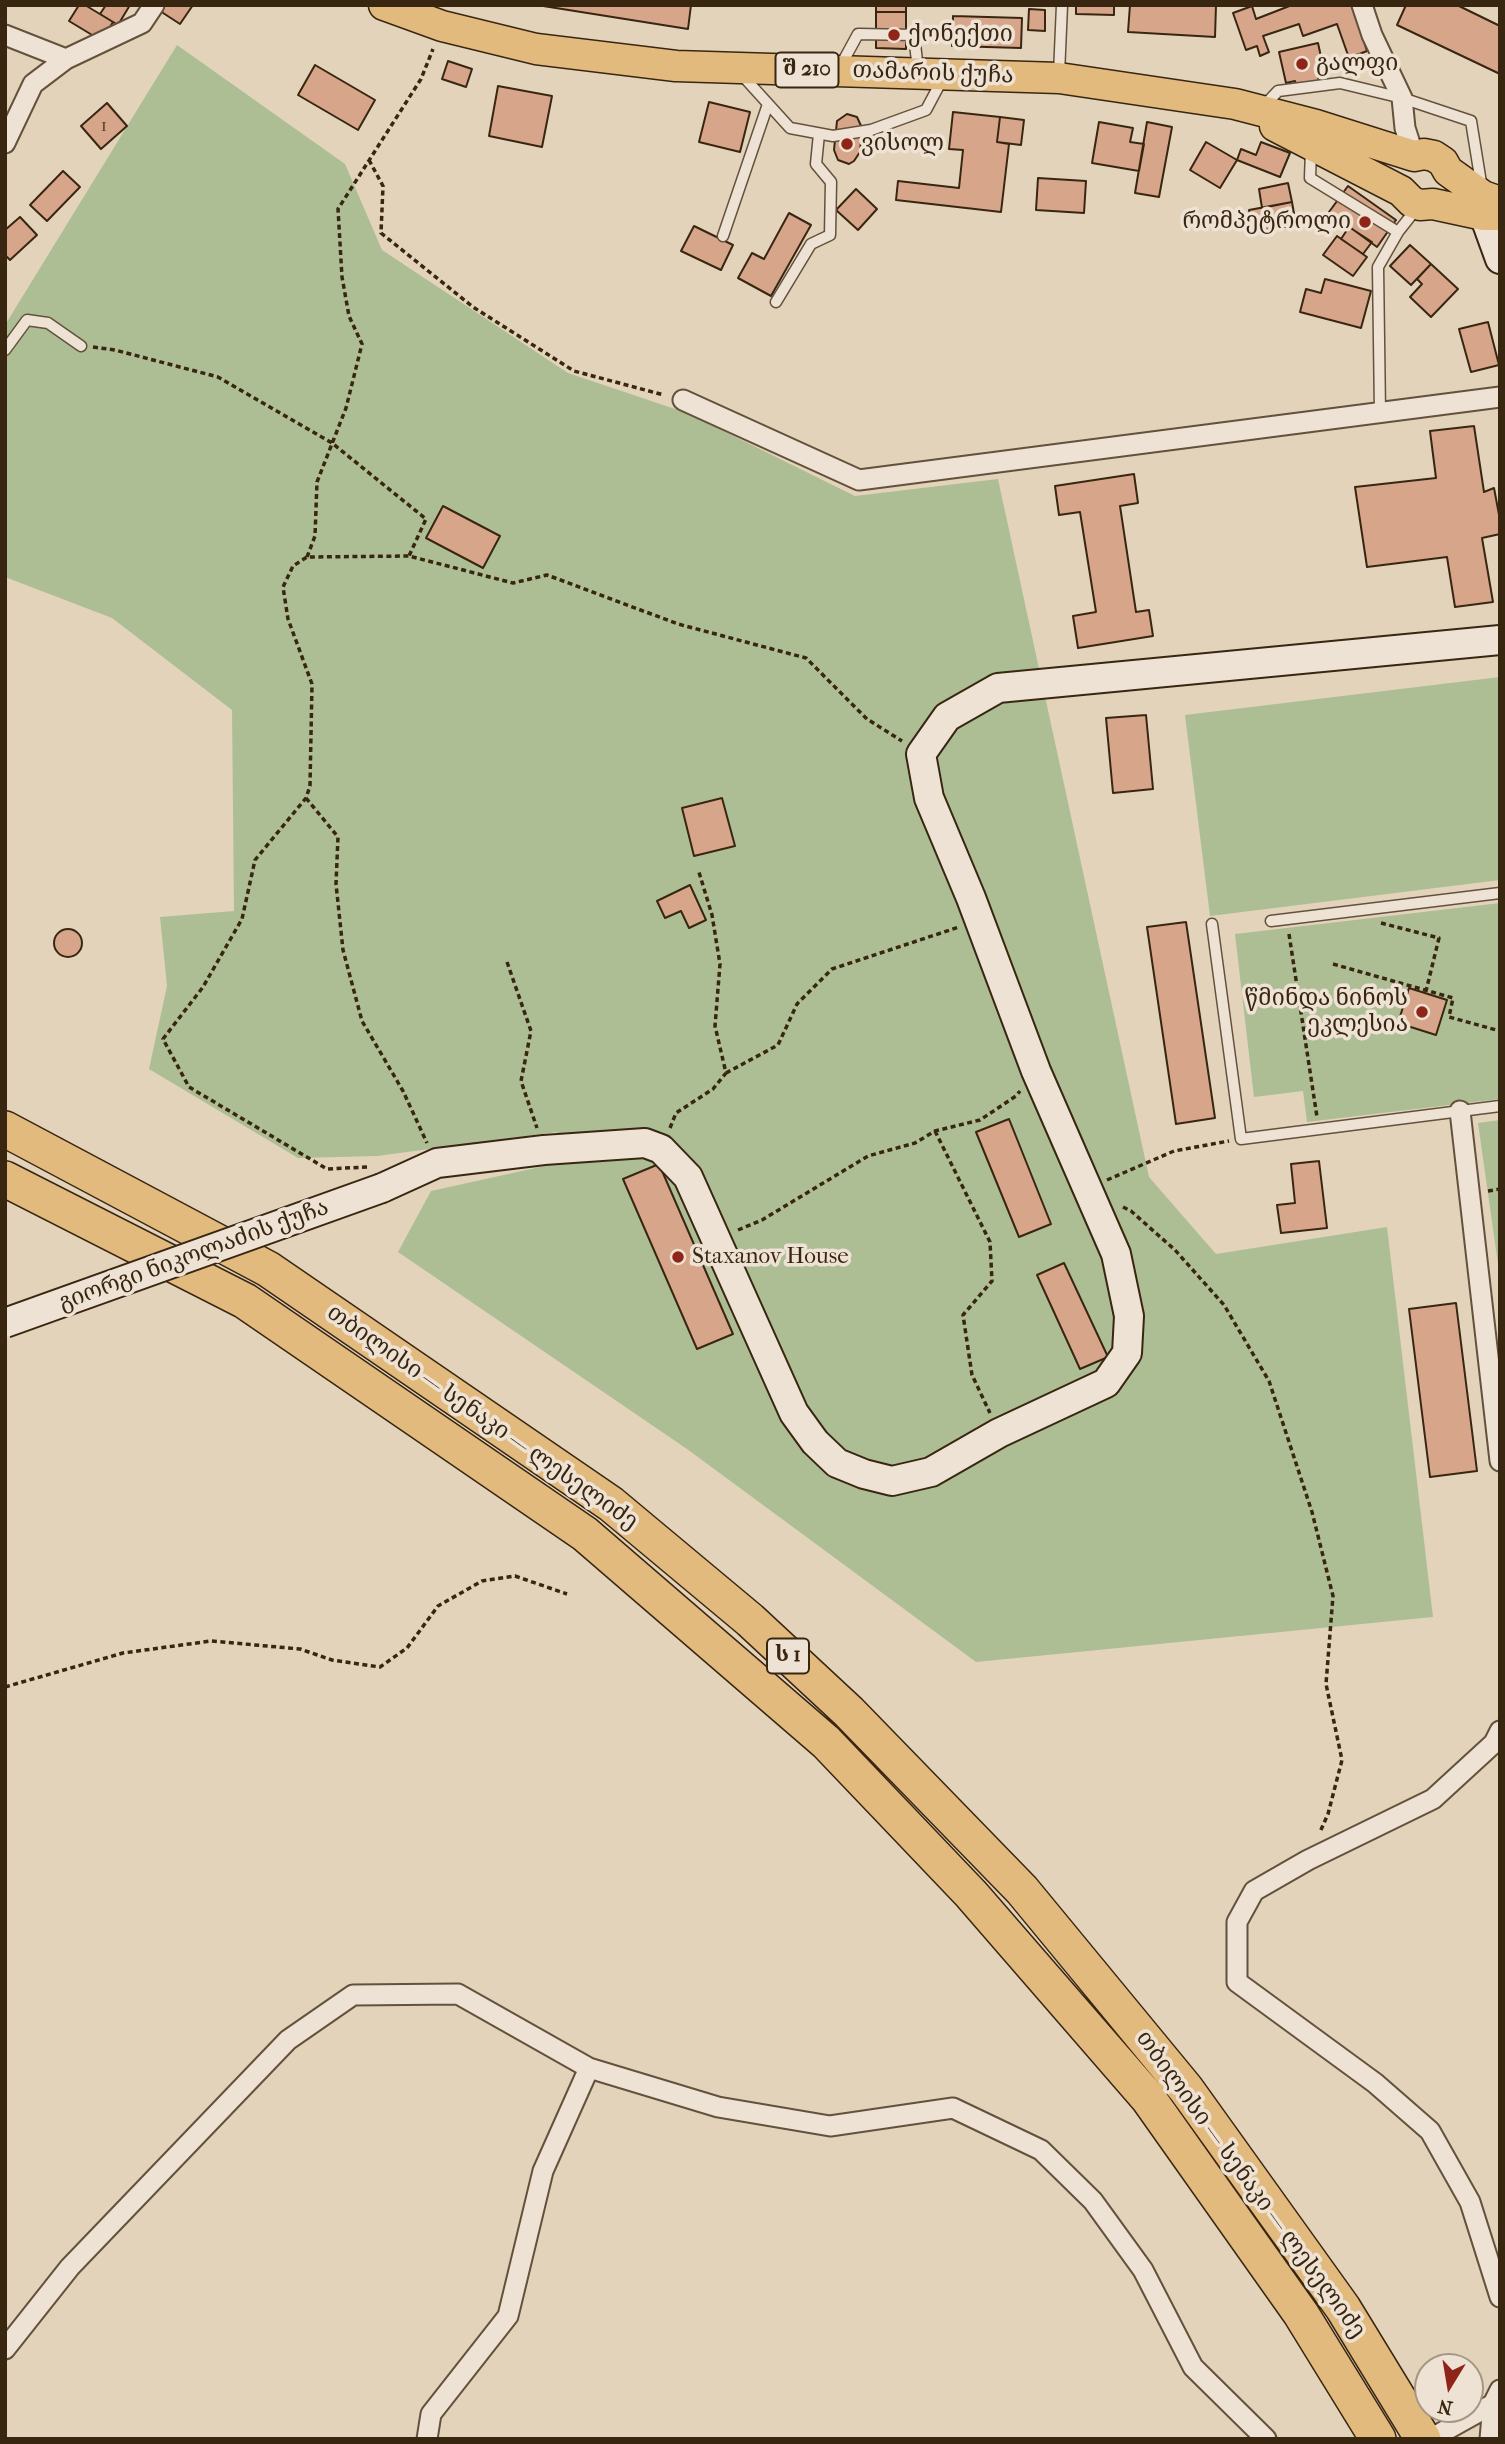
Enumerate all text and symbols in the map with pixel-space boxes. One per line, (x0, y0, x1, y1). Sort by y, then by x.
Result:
place label: ქონექთი (908, 21, 1013, 49)
marker: ქონექთი (886, 27, 902, 43)
place label: გალფი (1316, 50, 1398, 78)
road number: შ 210 (776, 52, 838, 88)
marker: გალფი (1294, 56, 1310, 72)
street label: თამარის ქუჩა (852, 57, 1014, 91)
house number: 1 (101, 115, 107, 137)
place label: ვისოლ (861, 130, 944, 158)
marker: ვისოლ (839, 136, 855, 152)
place label: რომპეტროლი (1182, 208, 1351, 236)
marker: რომპეტროლი (1357, 214, 1373, 230)
place label: წმინდა ნინოს ეკლესია (1245, 985, 1408, 1039)
marker: წმინდა ნინოს ეკლესია (1414, 1004, 1430, 1020)
street label: გიორგი ნიკოლაძის ქუჩა (55, 1194, 333, 1318)
place label: Staxanov House (692, 1243, 849, 1271)
marker: Staxanov House (670, 1249, 686, 1265)
street label: თბილისი — სენაკი — ლესელიძე (321, 1300, 643, 1536)
road number: ს 1 (767, 1638, 809, 1674)
street label: თბილისი — სენაკი — ლესელიძე (1129, 2026, 1371, 2344)
north arrow (1414, 2353, 1484, 2423)
text: N (1436, 2394, 1455, 2419)

